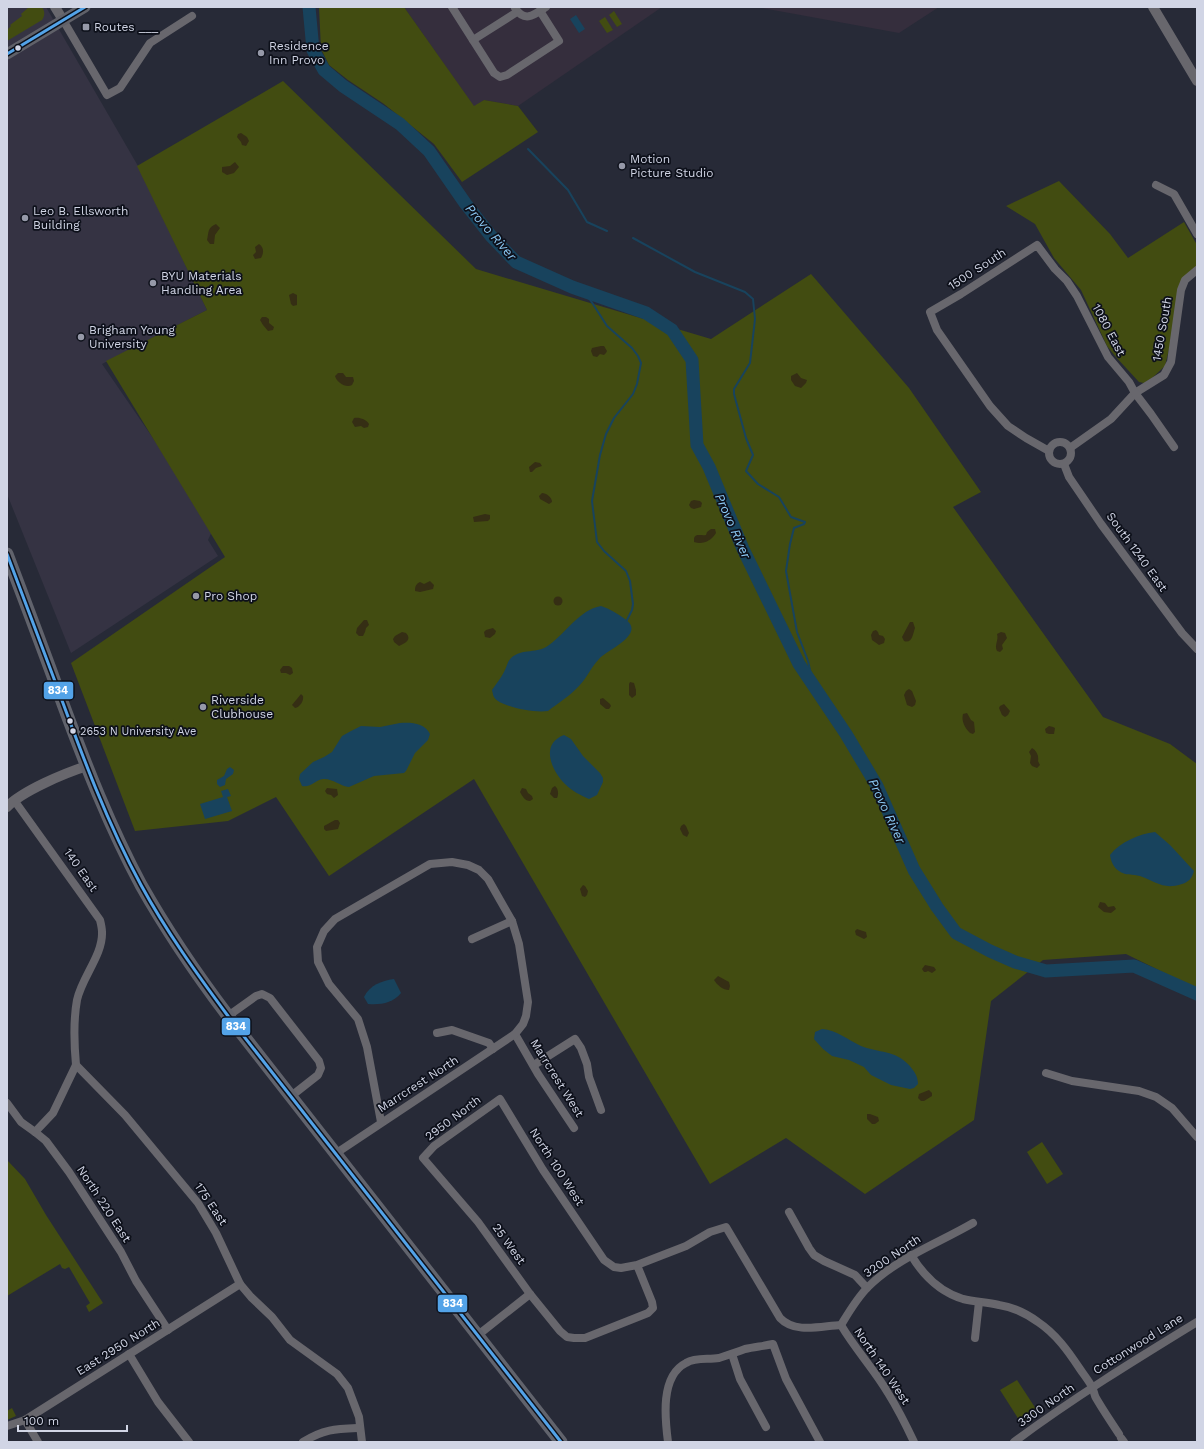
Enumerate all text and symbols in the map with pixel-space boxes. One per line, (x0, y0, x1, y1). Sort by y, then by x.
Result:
place label: Routes ___ (94, 20, 159, 34)
marker: Routes ___ (81, 22, 91, 32)
place label: Residence Inn Provo (269, 39, 329, 67)
unlabelled marker (13, 43, 23, 53)
marker: Residence Inn Provo (256, 48, 266, 58)
place label: Motion Picture Studio (630, 152, 713, 180)
marker: Motion Picture Studio (617, 161, 627, 171)
water label: Provo River (462, 201, 520, 264)
place label: Leo B. Ellsworth Building (33, 204, 128, 232)
marker: Leo B. Ellsworth Building (20, 213, 30, 223)
street label: 1500 South (946, 245, 1008, 293)
place label: BYU Materials Handling Area (161, 269, 242, 297)
marker: BYU Materials Handling Area (148, 278, 158, 288)
street label: 1450 South (1149, 296, 1175, 362)
street label: 1080 East (1089, 302, 1129, 358)
place label: Brigham Young University (89, 323, 176, 351)
marker: Brigham Young University (76, 332, 86, 342)
water label: Provo River (712, 491, 754, 562)
street label: South 1240 East (1104, 510, 1170, 594)
place label: Pro Shop (204, 589, 257, 603)
marker: Pro Shop (191, 591, 201, 601)
line badge: 834 (43, 681, 74, 700)
text: 834 (48, 684, 68, 697)
place label: Riverside Clubhouse (211, 693, 273, 721)
marker: Riverside Clubhouse (198, 702, 208, 712)
unlabelled marker (65, 716, 75, 726)
place label: 2653 N University Ave (80, 725, 196, 738)
marker: 2653 N University Ave (68, 726, 78, 736)
water label: Provo River (865, 776, 909, 847)
street label: 140 East (61, 846, 101, 894)
line badge: 834 (221, 1017, 251, 1036)
text: 834 (226, 1020, 246, 1033)
street label: Marrcrest West (527, 1036, 587, 1120)
street label: Marrcrest North (375, 1053, 461, 1115)
street label: 2950 North (422, 1093, 484, 1143)
street label: North 100 West (527, 1126, 587, 1208)
street label: North 220 East (74, 1163, 134, 1245)
street label: 175 East (192, 1180, 230, 1228)
street label: 25 West (489, 1221, 529, 1267)
street label: 3200 North (861, 1232, 923, 1280)
line badge: 834 (437, 1294, 468, 1313)
text: 834 (443, 1297, 463, 1310)
street label: Cottonwood Lane (1090, 1311, 1186, 1377)
street label: East 2950 North (74, 1316, 162, 1378)
street label: North 140 West (851, 1325, 913, 1407)
street label: 3300 North (1015, 1380, 1077, 1430)
scale bar (18, 1407, 127, 1433)
text: 100 m (24, 1414, 59, 1428)

